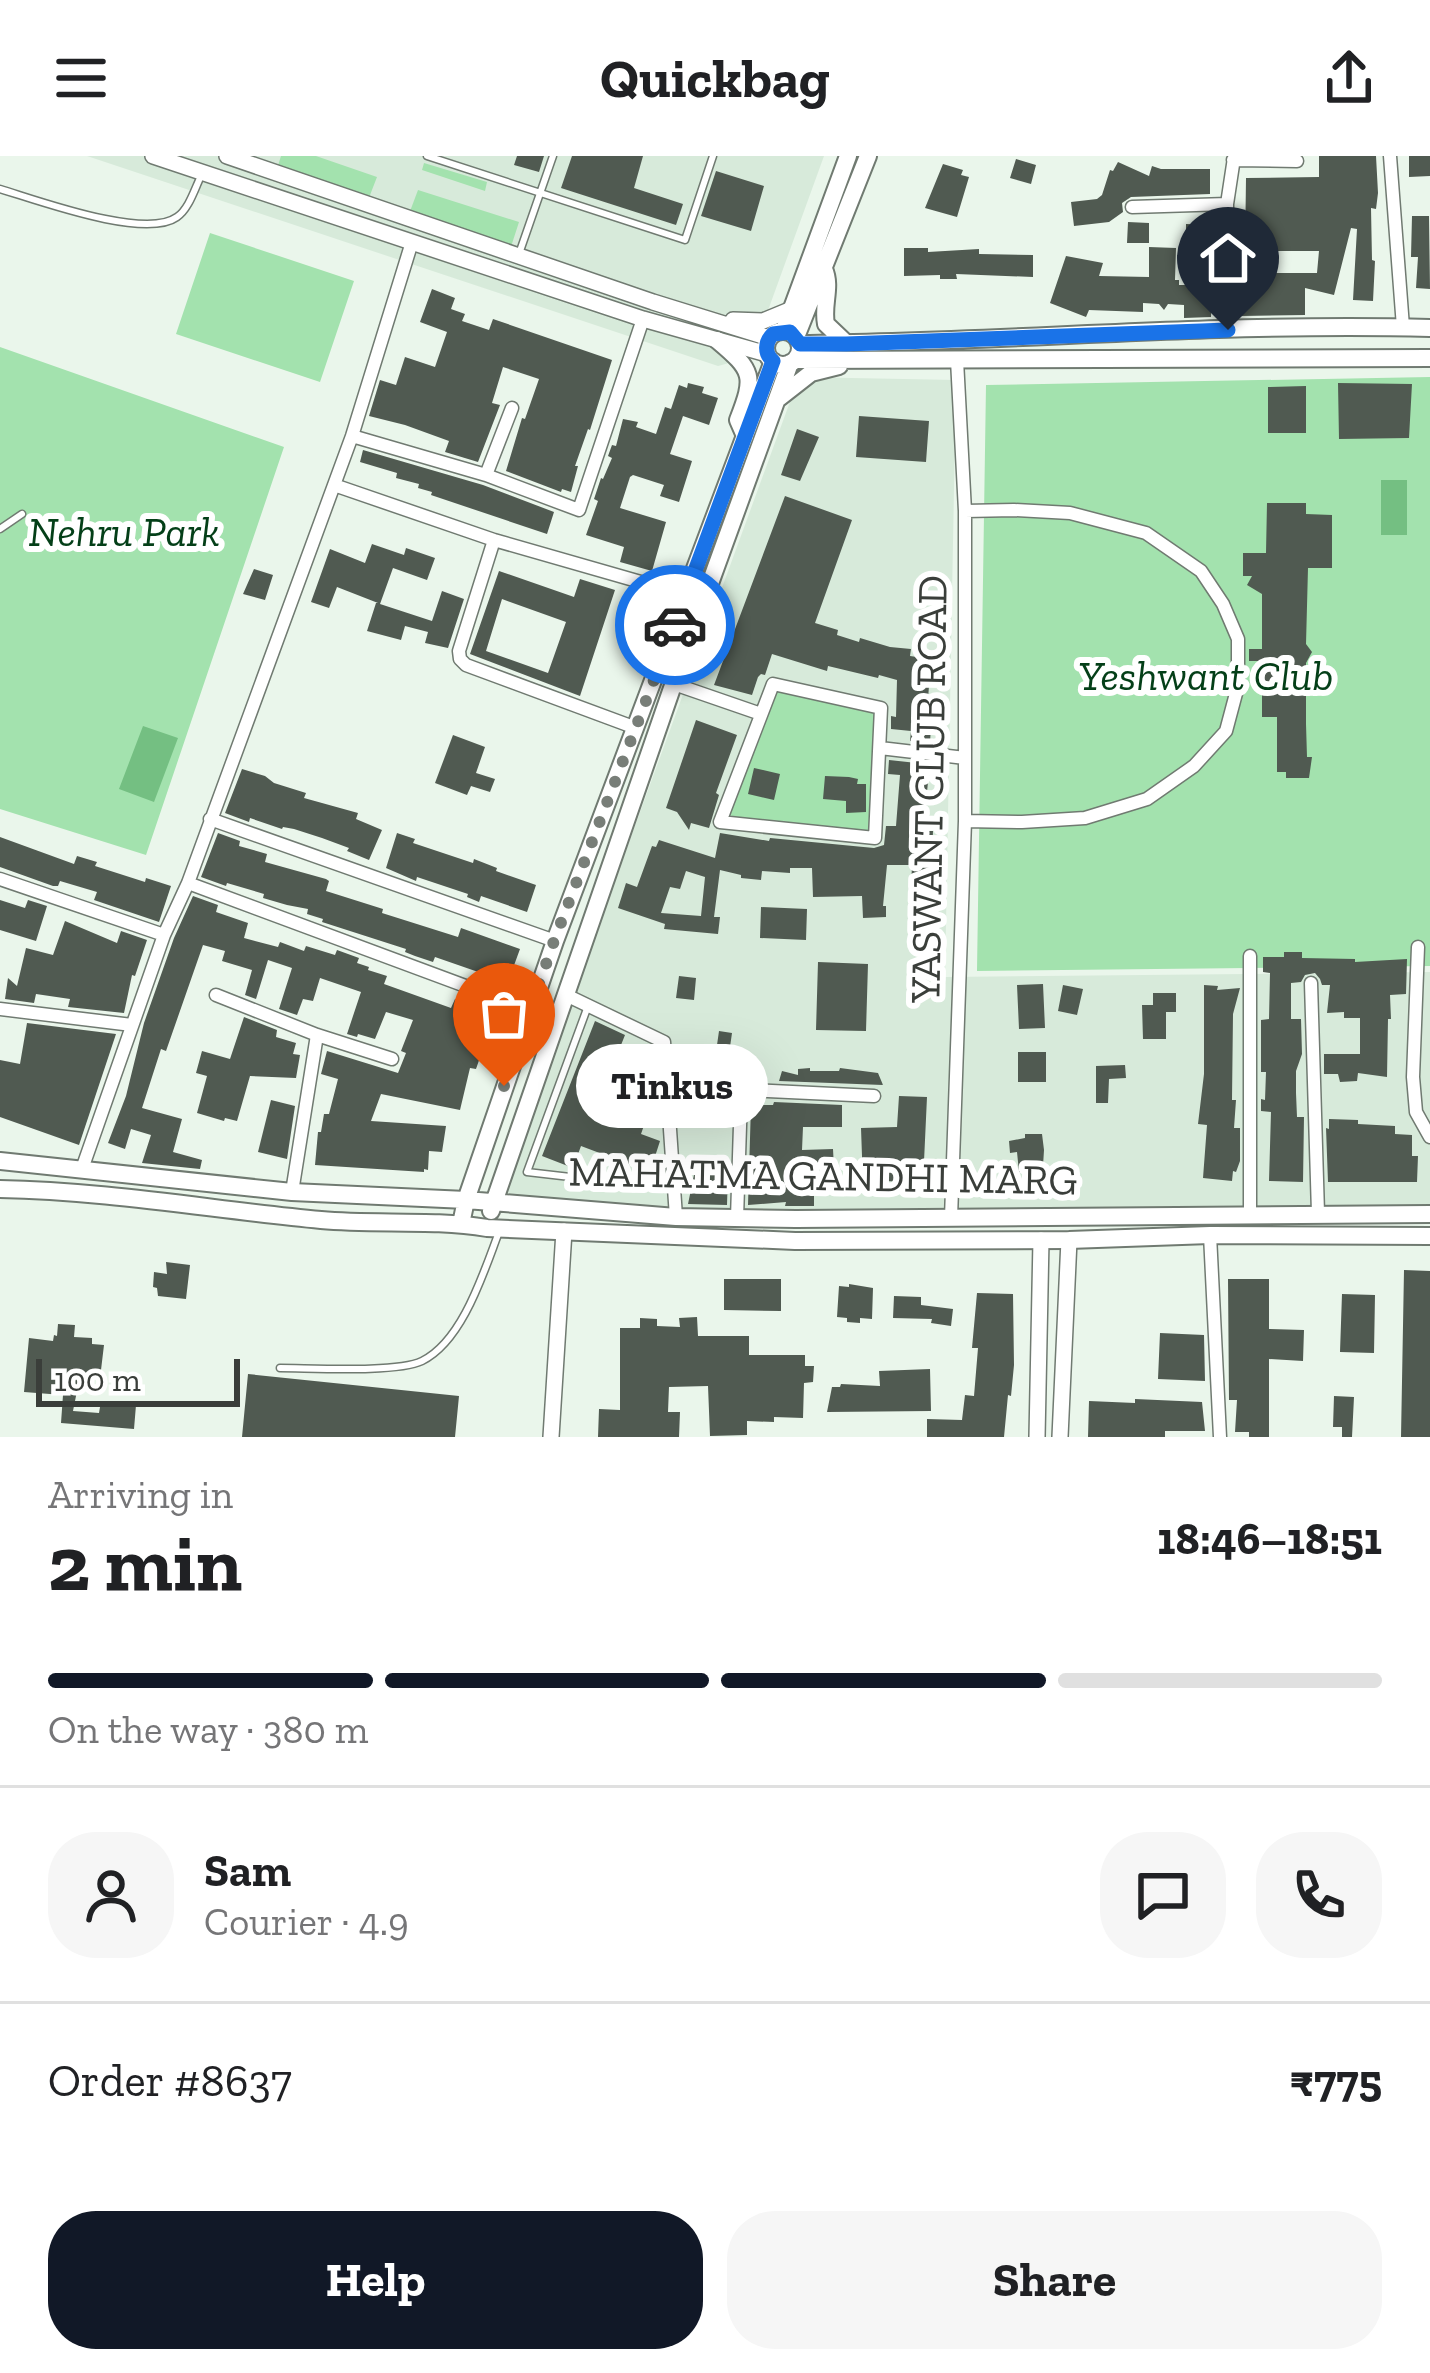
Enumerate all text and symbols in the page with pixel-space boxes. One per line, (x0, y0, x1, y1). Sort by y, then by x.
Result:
icon: menu (48, 45, 114, 111)
icon: share (1316, 45, 1382, 111)
text: Quickbag (600, 46, 830, 111)
pin (1177, 207, 1279, 330)
icon: home (1195, 225, 1261, 291)
park label: Nehru Park (28, 506, 220, 557)
courier (615, 565, 735, 685)
street label: YASWANT CLUB ROAD (899, 575, 958, 1004)
icon: car (642, 592, 708, 658)
park label: Yeshwant Club (1079, 650, 1333, 701)
pin (453, 963, 555, 1086)
icon: bag (471, 981, 537, 1047)
callout: Tinkus (576, 1044, 768, 1128)
text: Tinkus (611, 1062, 733, 1109)
street label: MAHATMA GANDHI MARG (568, 1146, 1078, 1205)
scale bar (36, 1353, 240, 1406)
text: 100 m (54, 1360, 141, 1399)
text: Arriving in (48, 1471, 233, 1518)
text: 18:46–18:51 (1157, 1512, 1382, 1566)
text: 2 min (48, 1516, 242, 1610)
text: On the way · 380 m (48, 1706, 368, 1753)
button: person (48, 1832, 174, 1958)
button: chat (1100, 1832, 1226, 1958)
button: phone (1256, 1832, 1382, 1958)
text: Sam (204, 1844, 291, 1898)
text: Courier · 4.9 (204, 1898, 409, 1945)
text: Order #8637 (48, 2054, 292, 2108)
text: ₹775 (1290, 2054, 1382, 2108)
button: Help (48, 2211, 703, 2349)
button: Share (727, 2211, 1382, 2349)

